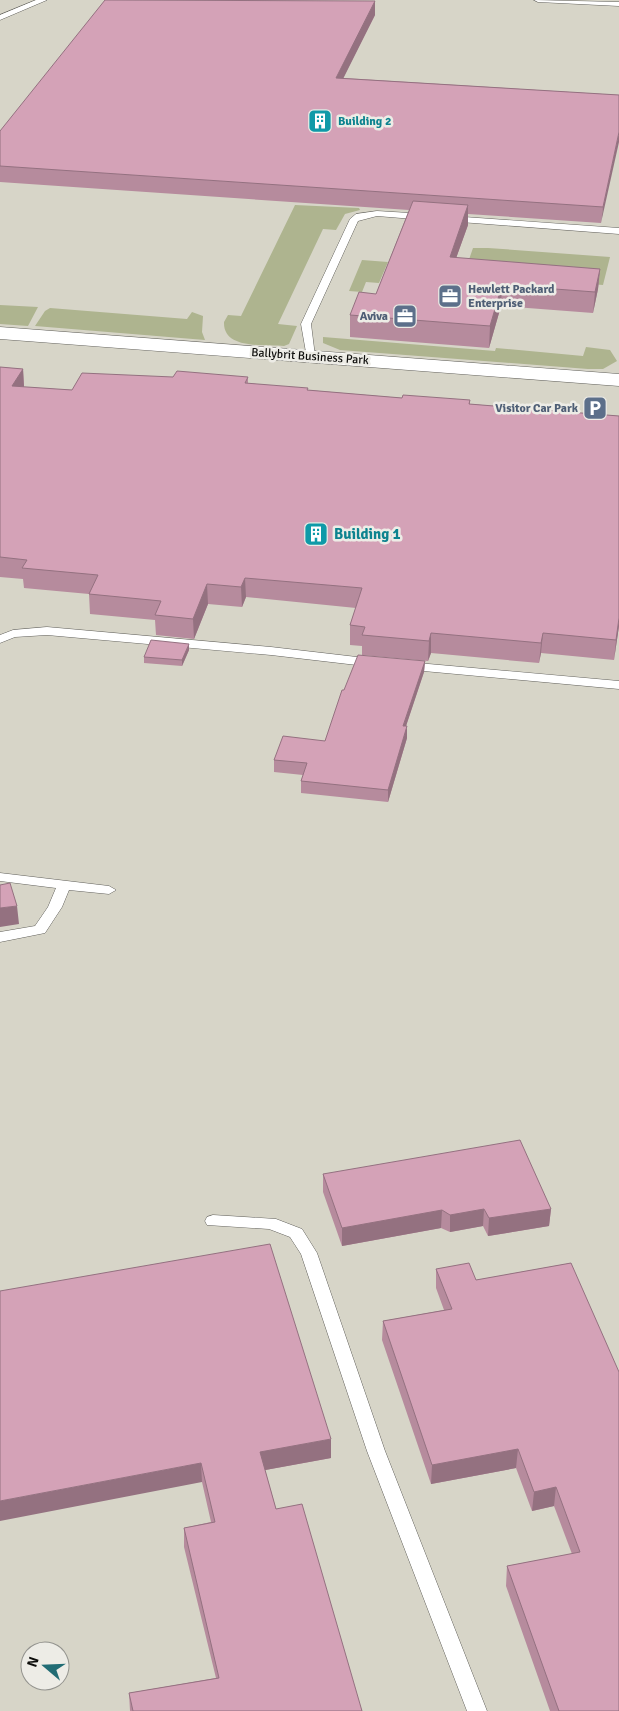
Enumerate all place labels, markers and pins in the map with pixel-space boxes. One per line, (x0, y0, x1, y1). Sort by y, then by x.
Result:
building icon: Building 2 (307, 108, 333, 134)
place label: Building 2 (338, 114, 391, 129)
place label: Hewlett Packard Enterprise (468, 282, 555, 311)
office icon: Hewlett Packard Enterprise (437, 283, 463, 309)
office icon: Aviva (392, 303, 418, 329)
place label: Aviva (360, 309, 388, 324)
parking icon: Visitor Car Park (582, 395, 608, 421)
place label: Visitor Car Park (495, 401, 579, 416)
building icon: Building 1 (303, 521, 329, 547)
place label: Building 1 (334, 525, 401, 543)

